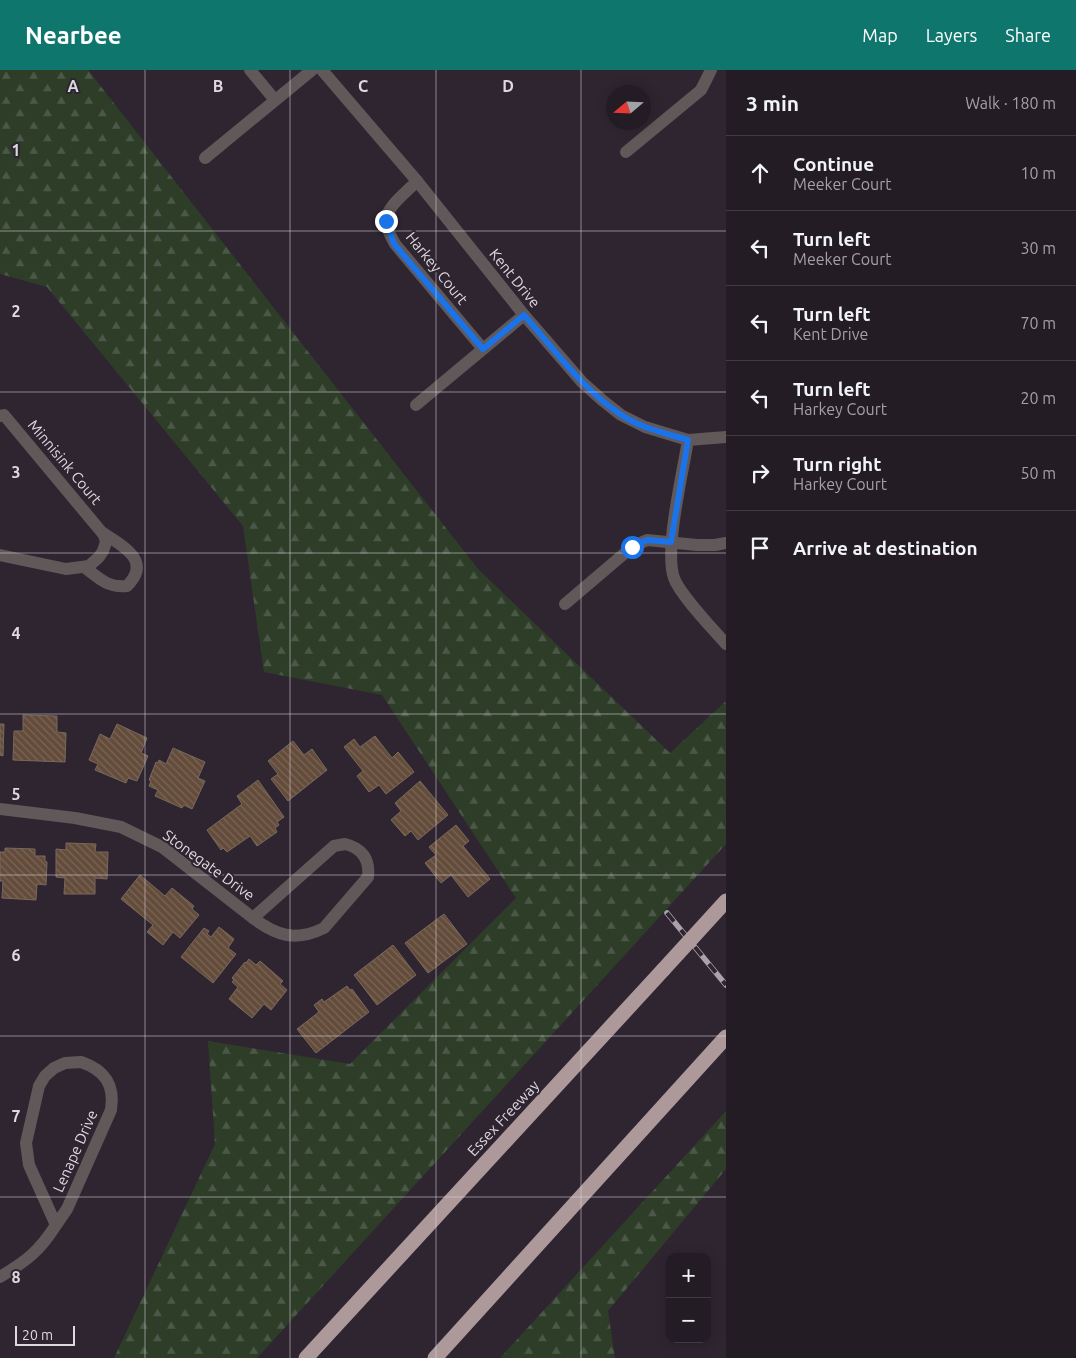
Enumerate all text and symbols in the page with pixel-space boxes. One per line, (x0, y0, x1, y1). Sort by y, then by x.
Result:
text: Nearbee (25, 22, 122, 49)
text: Map (862, 25, 898, 45)
text: Layers (926, 25, 977, 45)
text: Share (1005, 25, 1051, 45)
text: A (67, 77, 79, 95)
text: B (213, 77, 223, 95)
text: C (358, 77, 368, 95)
text: D (502, 77, 514, 95)
north arrow (606, 85, 651, 130)
text: 3 min (746, 91, 799, 115)
text: Walk · 180 m (965, 94, 1056, 112)
text: 1 (11, 141, 21, 159)
text: Continue (793, 153, 874, 175)
icon: ahead (746, 159, 774, 187)
text: 10 m (1020, 164, 1056, 182)
text: Meeker Court (793, 175, 892, 193)
route end (375, 210, 398, 233)
street label: Harkey Court (403, 228, 471, 308)
text: Turn left (793, 228, 871, 250)
icon: left (746, 234, 774, 262)
text: 30 m (1020, 239, 1056, 257)
street label: Kent Drive (486, 245, 544, 311)
text: Meeker Court (793, 250, 892, 268)
text: 2 (11, 302, 21, 320)
text: Turn left (793, 303, 871, 325)
icon: left (746, 309, 774, 337)
text: 70 m (1020, 314, 1056, 332)
text: Kent Drive (793, 325, 868, 343)
text: Turn left (793, 378, 871, 400)
icon: left (746, 384, 774, 412)
text: 20 m (1020, 389, 1056, 407)
text: Harkey Court (793, 400, 887, 418)
street label: Minnisink Court (25, 416, 105, 508)
text: Turn right (793, 453, 881, 475)
icon: right (746, 459, 774, 487)
text: 3 (11, 463, 21, 481)
text: 50 m (1020, 464, 1056, 482)
text: Harkey Court (793, 475, 887, 493)
icon: arrive (746, 534, 774, 562)
route start (621, 536, 644, 559)
text: Arrive at destination (793, 537, 978, 559)
text: 4 (11, 624, 21, 642)
text: 5 (11, 785, 21, 803)
street label: Stonegate Drive (160, 826, 258, 904)
text: 6 (11, 946, 21, 964)
street label: Essex Freeway (464, 1077, 542, 1159)
text: 7 (11, 1107, 21, 1125)
street label: Lenape Drive (49, 1107, 101, 1195)
map controls (666, 1253, 711, 1343)
button: + (666, 1253, 711, 1298)
text: 8 (11, 1268, 21, 1286)
button: − (666, 1298, 711, 1343)
scale bar (15, 1323, 75, 1346)
text: 20 m (22, 1327, 53, 1343)

